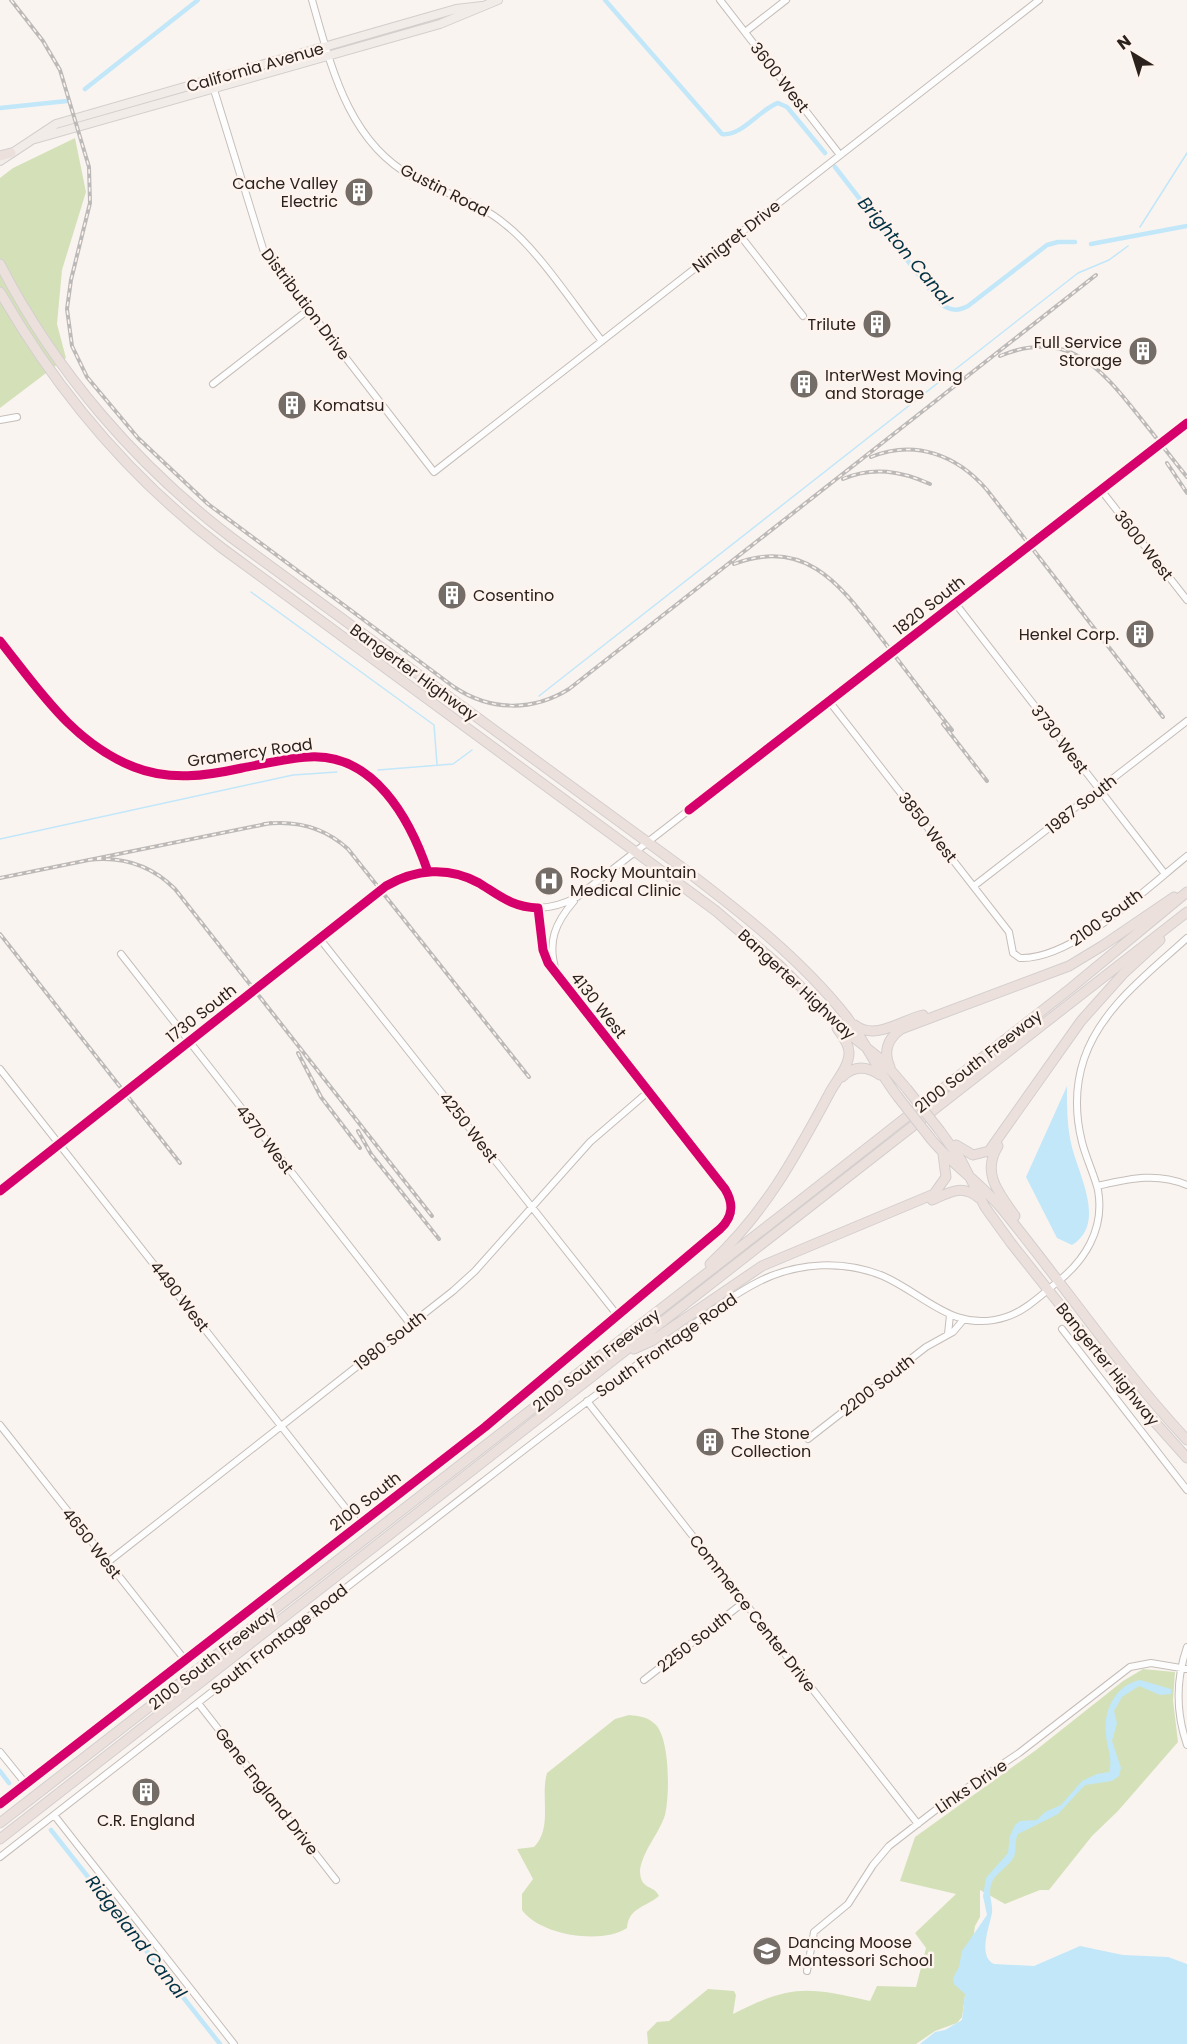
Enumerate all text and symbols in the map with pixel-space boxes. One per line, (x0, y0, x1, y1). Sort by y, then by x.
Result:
north arrow (1103, 24, 1163, 84)
text: N (1112, 30, 1136, 55)
street label: California Avenue (184, 37, 327, 98)
street label: 3600 West (745, 37, 815, 117)
street label: Gustin Road (396, 158, 493, 223)
place label: Cache Valley Electric (232, 172, 338, 213)
building icon: Cache Valley Electric (343, 176, 375, 208)
water label: Brighton Canal (852, 191, 959, 311)
street label: Ninigret Drive (687, 195, 785, 278)
street label: Distribution Drive (256, 243, 355, 365)
building icon: Trilute (861, 308, 893, 340)
place label: Trilute (808, 313, 856, 336)
place label: Full Service Storage (1034, 331, 1122, 372)
building icon: Full Service Storage (1127, 335, 1159, 367)
place label: InterWest Moving and Storage (825, 364, 963, 405)
building icon: InterWest Moving and Storage (788, 368, 820, 400)
building icon: Komatsu (276, 389, 308, 421)
place label: Komatsu (313, 394, 385, 417)
street label: 3600 West (1109, 505, 1179, 585)
street label: 1820 South (889, 570, 970, 641)
building icon: Cosentino (436, 579, 468, 611)
place label: Cosentino (473, 584, 554, 607)
street label: Bangerter Highway (345, 618, 482, 727)
building icon: Henkel Corp. (1124, 618, 1156, 650)
place label: Henkel Corp. (1019, 623, 1119, 646)
street label: 3730 West (1025, 700, 1094, 779)
street label: Gramercy Road (186, 732, 314, 773)
street label: 1987 South (1041, 769, 1122, 839)
street label: 3850 West (893, 787, 963, 867)
place label: Rocky Mountain Medical Clinic (570, 861, 697, 902)
hospital icon: Rocky Mountain Medical Clinic (533, 865, 565, 897)
street label: 2100 South (1065, 883, 1147, 952)
street label: Bangerter Highway (733, 924, 860, 1045)
street label: 4130 West (565, 967, 632, 1044)
street label: 1730 South (161, 979, 241, 1048)
street label: 2100 South Freeway (910, 1004, 1047, 1118)
street label: 4250 West (434, 1087, 503, 1167)
street label: 4370 West (230, 1100, 299, 1179)
street label: 4490 West (145, 1256, 215, 1337)
street label: South Frontage Road (591, 1288, 742, 1403)
street label: Bangerter Highway (1051, 1298, 1165, 1431)
street label: 2100 South Freeway (528, 1303, 665, 1417)
street label: 1980 South (350, 1305, 431, 1376)
street label: 2200 South (835, 1349, 919, 1422)
place label: The Stone Collection (731, 1422, 811, 1463)
building icon: The Stone Collection (694, 1426, 726, 1458)
street label: 2100 South (325, 1466, 406, 1537)
street label: 4650 West (57, 1503, 127, 1584)
street label: Commerce Center Drive (684, 1530, 821, 1697)
street label: South Frontage Road (206, 1579, 353, 1700)
street label: 2100 South Freeway (144, 1601, 281, 1715)
street label: 2250 South (652, 1605, 736, 1678)
street label: Gene England Drive (209, 1723, 324, 1860)
street label: Links Drive (931, 1754, 1012, 1819)
building icon: C.R. England (130, 1776, 162, 1808)
place label: C.R. England (97, 1809, 195, 1832)
water label: Ridgeland Canal (80, 1870, 193, 2004)
place label: Dancing Moose Montessori School (788, 1931, 933, 1972)
school or university icon: Dancing Moose Montessori School (751, 1935, 783, 1967)

